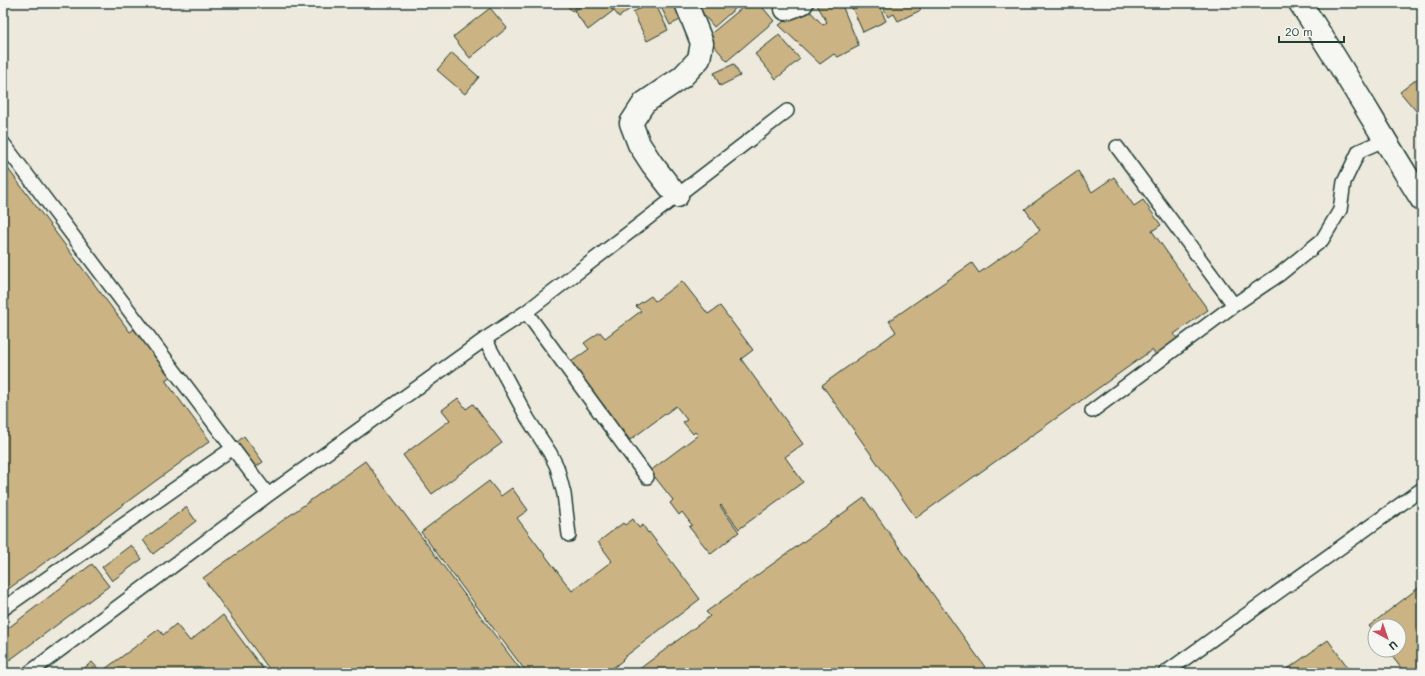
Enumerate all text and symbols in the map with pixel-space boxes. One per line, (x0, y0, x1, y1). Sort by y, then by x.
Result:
scale bar (1279, 18, 1344, 44)
text: 20 m (1285, 23, 1313, 39)
north arrow (1367, 618, 1407, 658)
text: U (1386, 638, 1402, 654)

